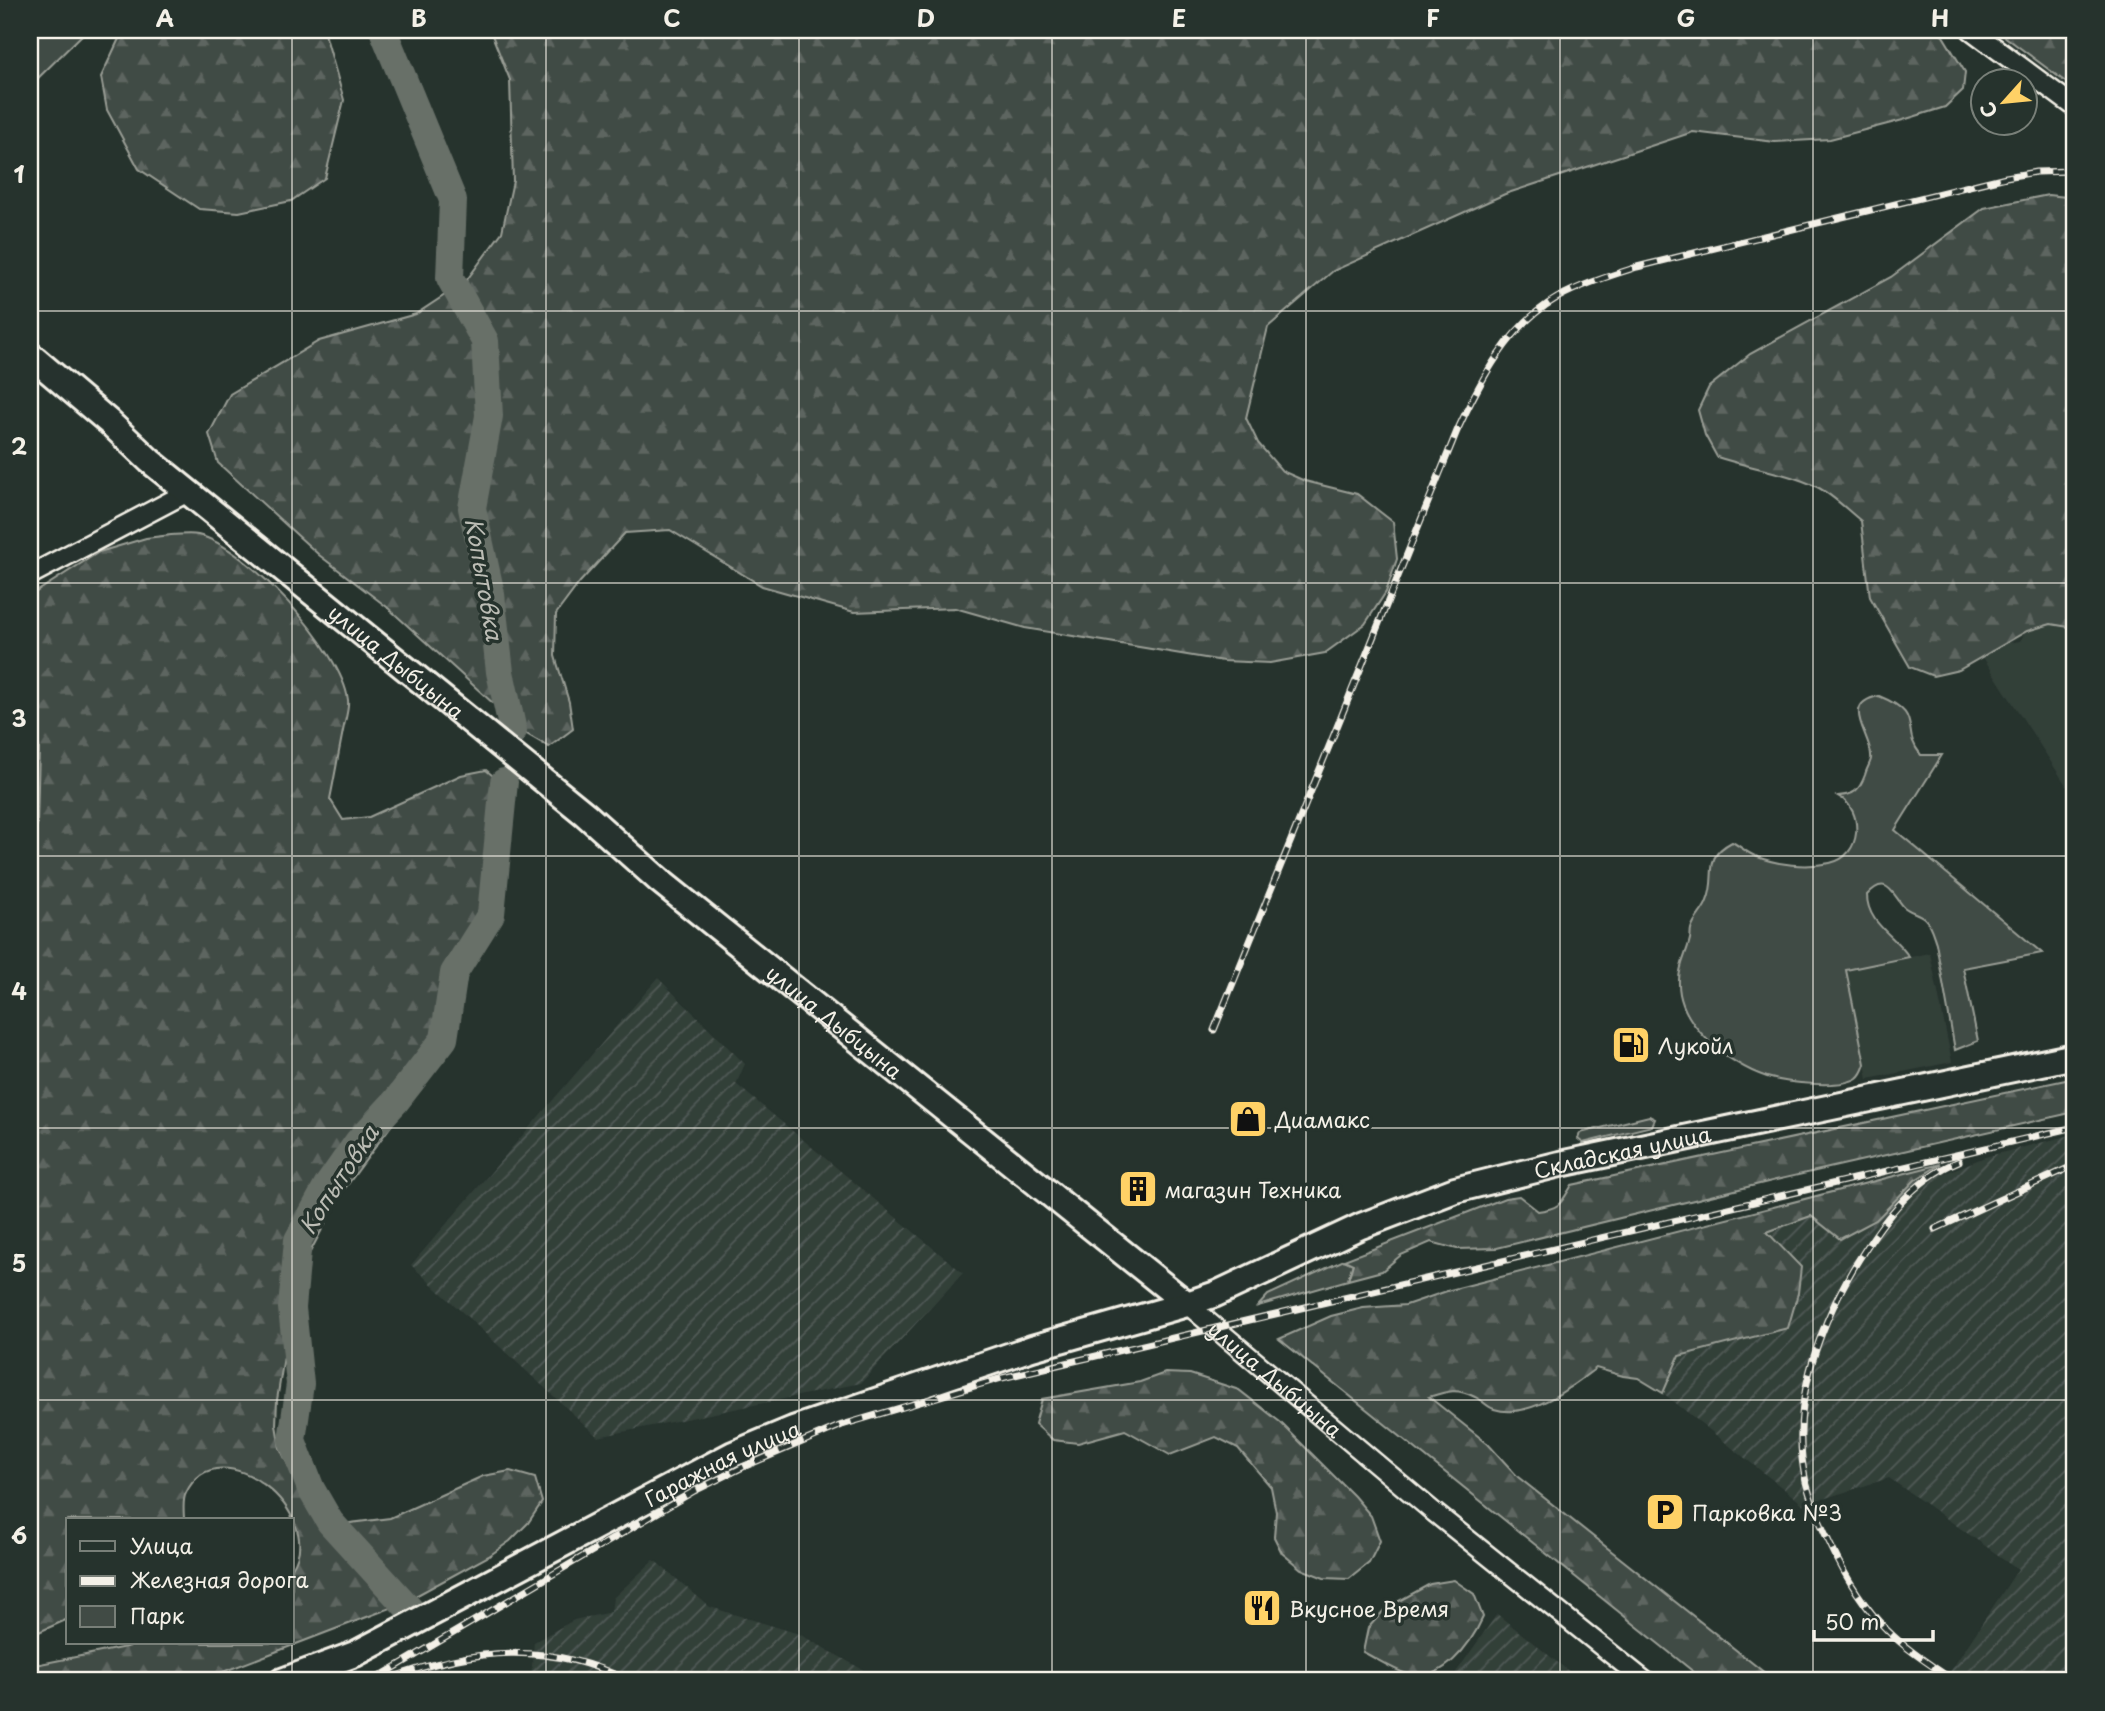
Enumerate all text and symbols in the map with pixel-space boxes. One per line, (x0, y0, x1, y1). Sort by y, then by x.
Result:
text: A (156, 0, 174, 35)
text: B (411, 0, 427, 35)
text: C (663, 0, 681, 35)
text: D (917, 0, 935, 35)
text: E (1172, 0, 1186, 35)
text: F (1426, 0, 1440, 35)
text: G (1677, 0, 1695, 35)
text: H (1931, 0, 1949, 35)
north arrow (1968, 66, 2038, 136)
text: С (1972, 97, 2004, 123)
text: 1 (14, 156, 25, 191)
text: 2 (11, 428, 27, 463)
water label: Копытовка (457, 515, 513, 644)
street label: улица Дыбцына (322, 596, 472, 726)
text: 3 (11, 700, 27, 735)
street label: улица Дыбцына (760, 956, 910, 1086)
text: 4 (11, 973, 27, 1008)
fuel station icon: Лукойл (1610, 1024, 1652, 1066)
place label: Лукойл (1658, 1029, 1734, 1061)
shop icon: Диамакс (1227, 1098, 1269, 1140)
place label: Диамакс (1274, 1103, 1370, 1135)
water label: Копытовка (290, 1117, 387, 1241)
street label: Складская улица (1530, 1117, 1714, 1186)
building icon: магазин Техника (1117, 1168, 1159, 1210)
place label: магазин Техника (1165, 1173, 1342, 1205)
text: 5 (12, 1245, 26, 1280)
street label: улица Дыбцына (1201, 1313, 1350, 1445)
street label: Гаражная улица (638, 1411, 806, 1514)
parking icon: Парковка №3 (1644, 1491, 1686, 1533)
place label: Парковка №3 (1692, 1496, 1842, 1528)
text: 6 (11, 1517, 27, 1552)
legend (66, 1518, 294, 1644)
text: Улица (130, 1529, 193, 1561)
text: Железная дорога (130, 1563, 308, 1595)
restaurant icon: Вкусное Время (1241, 1587, 1283, 1629)
place label: Вкусное Время (1289, 1592, 1449, 1624)
text: Парк (130, 1599, 185, 1631)
scale bar (1814, 1599, 1934, 1643)
text: 50 m (1825, 1605, 1879, 1637)

